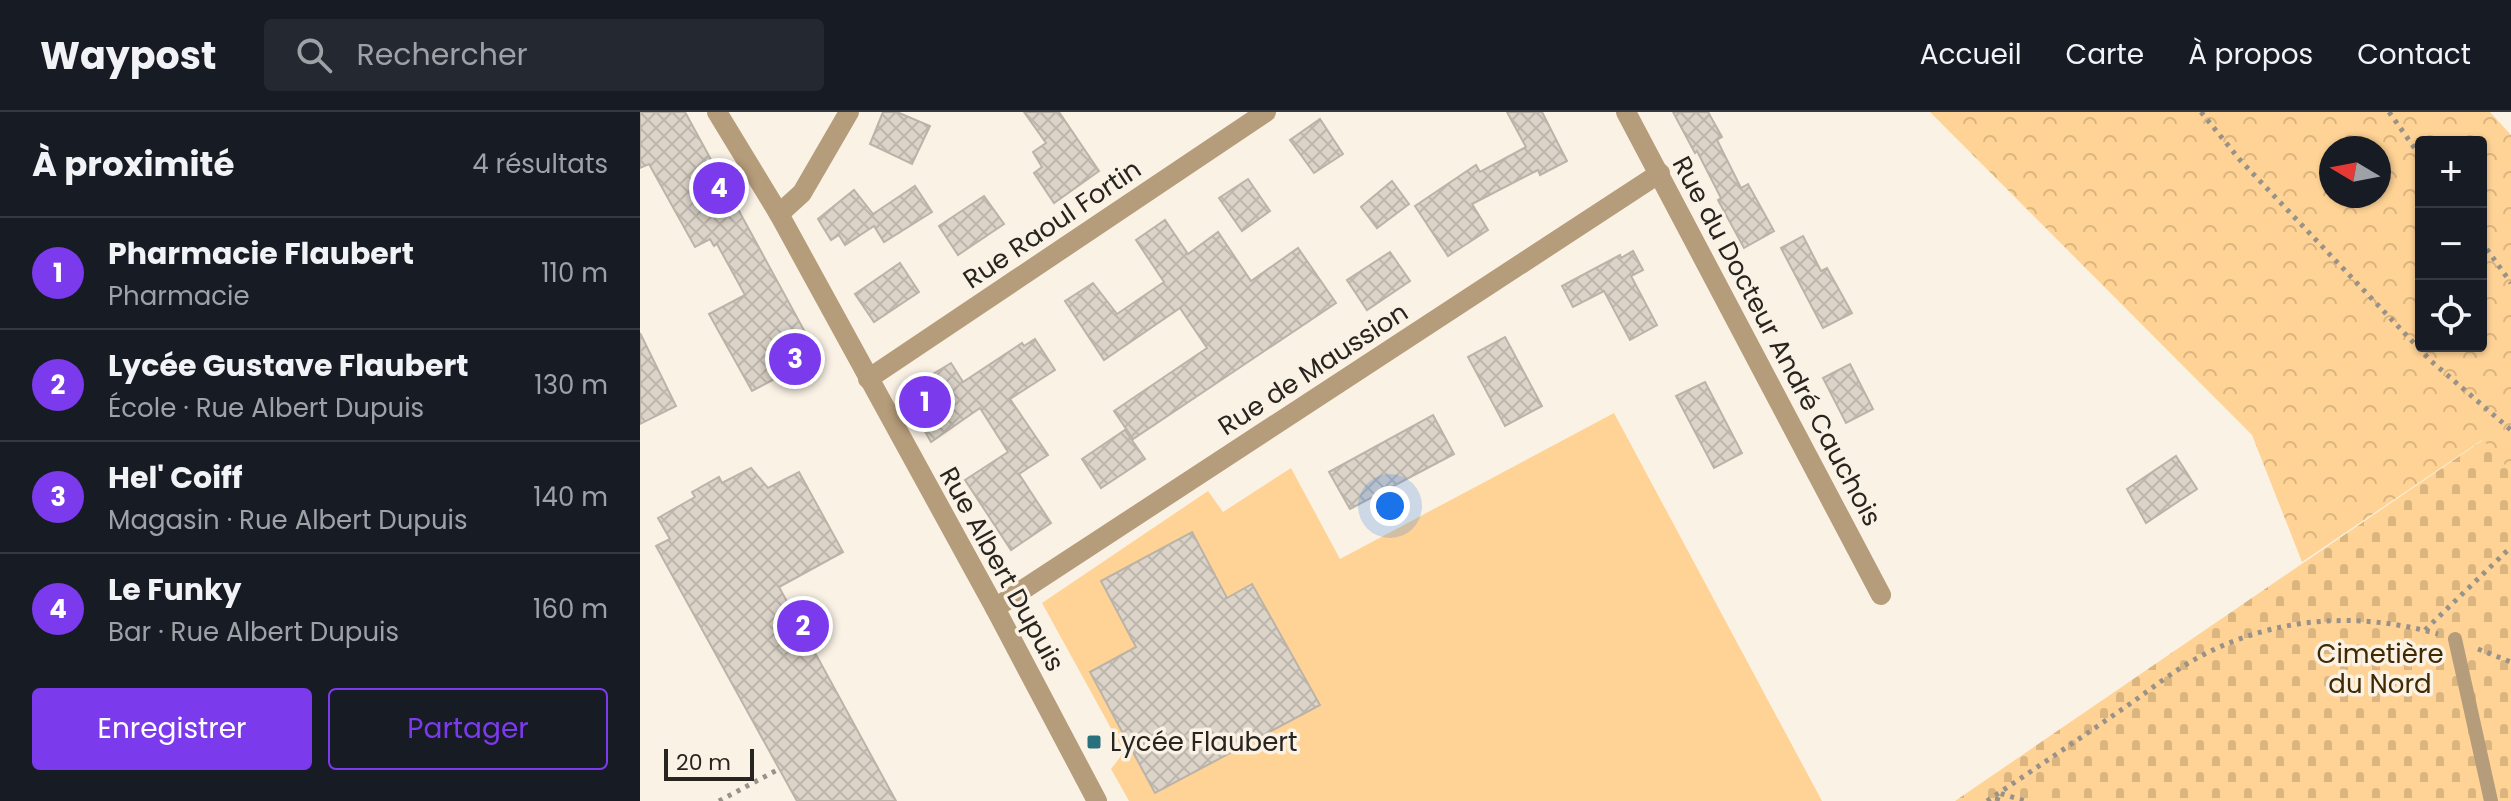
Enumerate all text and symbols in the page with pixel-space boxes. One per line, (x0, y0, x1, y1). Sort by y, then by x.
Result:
search box (264, 19, 824, 91)
text: Waypost (40, 29, 216, 82)
icon: search (292, 33, 336, 77)
text: Rechercher (356, 33, 528, 76)
text: Accueil (1920, 35, 2022, 74)
text: Carte (2066, 35, 2144, 74)
text: À propos (2188, 35, 2313, 74)
text: Contact (2357, 35, 2471, 74)
north arrow (2319, 136, 2391, 208)
map controls (2415, 136, 2487, 352)
button: + (2415, 136, 2487, 208)
text: À proximité (32, 140, 234, 188)
text: 4 résultats (472, 146, 608, 182)
street label: Rue du Docteur André Cauchois (1664, 150, 1890, 532)
street label: Rue Raoul Fortin (956, 151, 1148, 297)
pin: 4 (693, 158, 745, 218)
button: − (2415, 208, 2487, 280)
text: Pharmacie Flaubert (108, 232, 414, 275)
text: 1 (53, 255, 63, 291)
text: 110 m (541, 255, 608, 291)
text: Pharmacie (108, 278, 250, 314)
button: locate (2415, 280, 2487, 352)
street label: Rue de Maussion (1211, 294, 1415, 444)
pin: 3 (769, 329, 821, 389)
text: Lycée Gustave Flaubert (108, 344, 468, 387)
text: 2 (51, 367, 65, 403)
text: 130 m (534, 367, 608, 403)
pin: 1 (899, 372, 951, 432)
text: École · Rue Albert Dupuis (108, 390, 424, 426)
text: Hel' Coiff (108, 456, 243, 499)
street label: Rue Albert Dupuis (931, 460, 1073, 678)
text: 3 (50, 479, 66, 515)
text: 140 m (533, 479, 608, 515)
your location (1370, 486, 1410, 526)
text: Magasin · Rue Albert Dupuis (108, 502, 468, 538)
text: Le Funky (108, 568, 242, 611)
text: 4 (49, 591, 67, 627)
text: 160 m (533, 591, 608, 627)
pin: 2 (777, 596, 829, 656)
text: Bar · Rue Albert Dupuis (108, 614, 399, 650)
park label: Cimetière du Nord (2316, 636, 2444, 702)
button: Enregistrer (32, 688, 312, 770)
button: Partager (328, 688, 608, 770)
place label: Lycée Flaubert (1110, 724, 1297, 760)
marker: Lycée Flaubert (1085, 733, 1103, 751)
scale bar (664, 745, 754, 781)
text: 20 m (676, 747, 731, 778)

